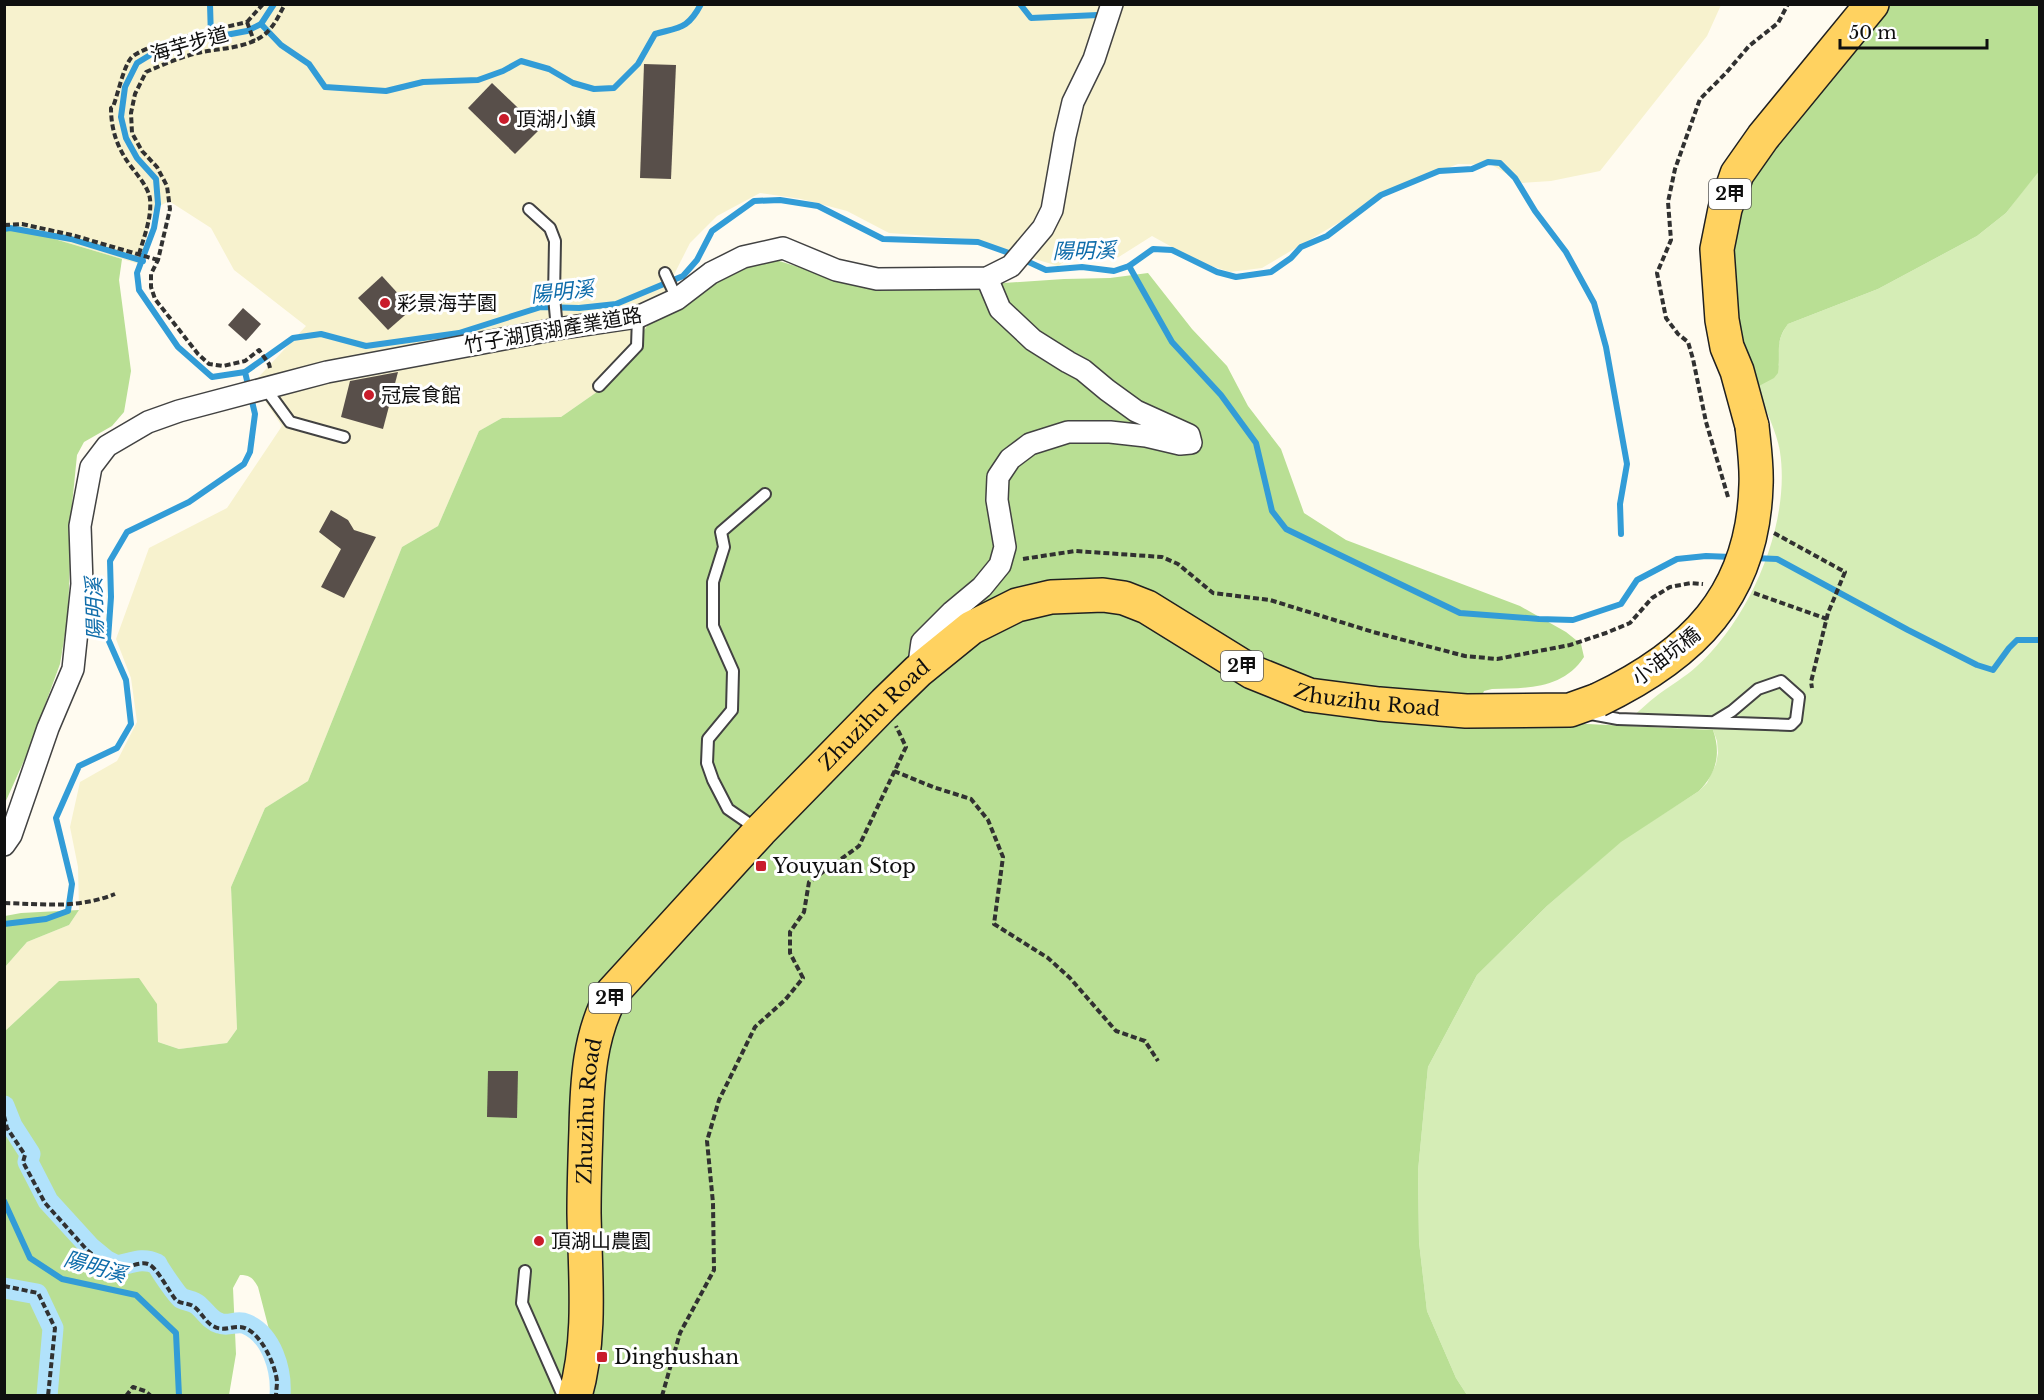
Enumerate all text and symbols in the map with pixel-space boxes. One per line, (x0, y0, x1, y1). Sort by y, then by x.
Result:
scale bar (1840, 12, 1987, 50)
street label: 海芋步道 (147, 21, 231, 67)
text: 50 m (1849, 22, 1897, 44)
place label: 頂湖小鎮 (516, 107, 596, 131)
marker: 頂湖小鎮 (497, 112, 511, 126)
road number: 2甲 (1709, 179, 1751, 209)
water label: 陽明溪 (1052, 237, 1119, 265)
water label: 陽明溪 (529, 275, 598, 308)
place label: 彩景海芋園 (397, 291, 497, 315)
marker: 彩景海芋園 (378, 296, 392, 310)
street label: 竹子湖頂湖產業道路 (462, 303, 644, 357)
place label: 冠宸食館 (381, 383, 461, 407)
marker: 冠宸食館 (362, 388, 376, 402)
water label: 陽明溪 (81, 574, 109, 641)
street label: 小油坑橋 (1627, 622, 1705, 690)
road number: 2甲 (1221, 651, 1263, 681)
street label: Zhuzihu Road (814, 655, 934, 775)
street label: Zhuzihu Road (1291, 678, 1441, 721)
place label: Youyuan Stop (772, 854, 916, 878)
marker: Youyuan Stop (754, 859, 768, 873)
road number: 2甲 (589, 983, 631, 1013)
street label: Zhuzihu Road (572, 1036, 607, 1185)
place label: 頂湖山農園 (551, 1229, 651, 1253)
marker: 頂湖山農園 (532, 1234, 546, 1248)
water label: 陽明溪 (61, 1246, 132, 1289)
place label: Dinghushan (614, 1345, 739, 1369)
marker: Dinghushan (595, 1350, 609, 1364)

